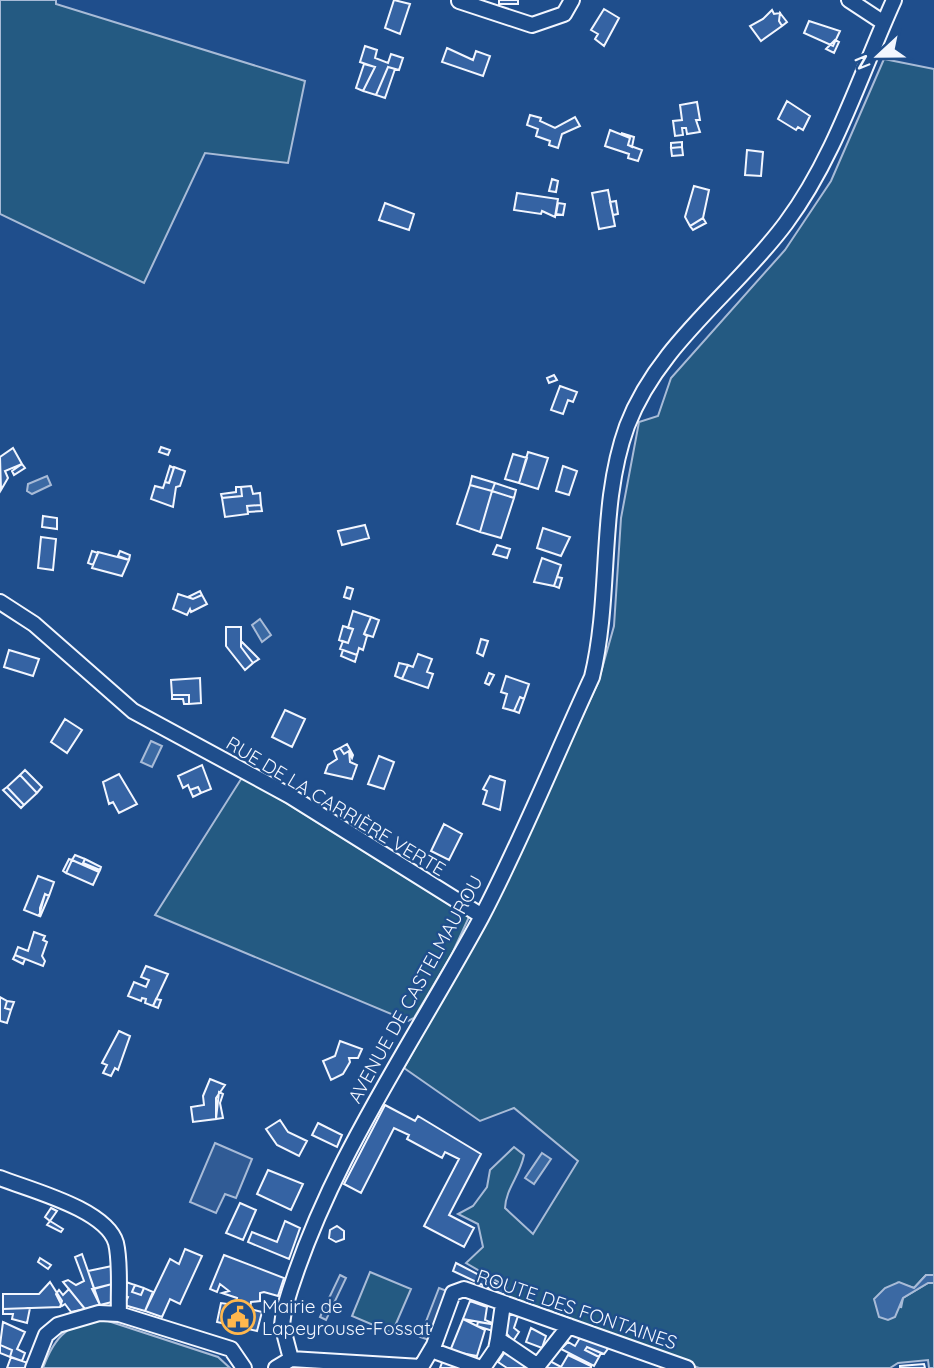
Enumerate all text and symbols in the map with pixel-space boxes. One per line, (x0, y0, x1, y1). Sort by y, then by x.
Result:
north arrow (843, 21, 913, 91)
text: N (848, 51, 876, 73)
street label: RUE DE LA CARRIÈRE VERTE (222, 731, 450, 881)
street label: AVENUE DE CASTELMAUROU (342, 871, 488, 1107)
street label: ROUTE DES FONTAINES (474, 1263, 680, 1355)
place label: Mairie de Lapeyrouse-Fossat (262, 1294, 431, 1340)
public building icon: Mairie de Lapeyrouse-Fossat (219, 1298, 257, 1336)

